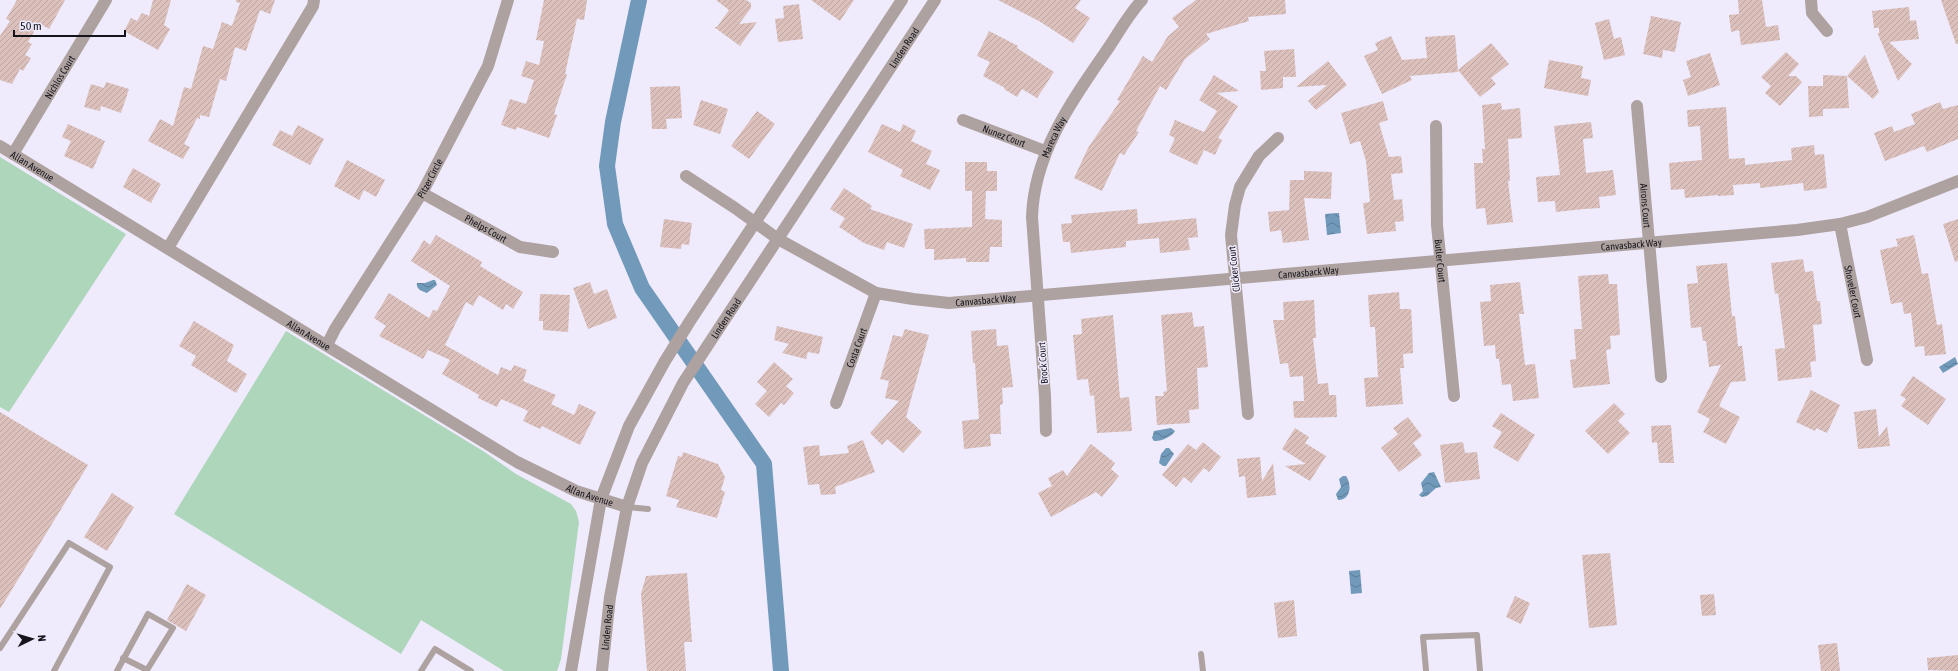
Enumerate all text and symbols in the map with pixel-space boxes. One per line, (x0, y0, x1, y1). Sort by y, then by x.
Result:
scale bar (14, 12, 125, 38)
text: 50 m (20, 19, 42, 33)
street label: Linden Road (887, 25, 921, 70)
street label: Nichlos Court (42, 53, 77, 101)
street label: Mareca Way (1039, 114, 1068, 159)
street label: Nunez Court (981, 122, 1027, 149)
street label: Allan Avenue (9, 148, 57, 183)
street label: Pitzer Circle (415, 156, 445, 200)
street label: Airons Court (1638, 183, 1653, 228)
street label: Phelps Court (463, 212, 509, 244)
street label: Canvasback Way (1601, 236, 1662, 252)
street label: Butler Court (1433, 239, 1448, 283)
street label: Clicker Court (1226, 245, 1242, 292)
street label: Canvasback Way (1278, 264, 1339, 280)
street label: Shoveler Court (1843, 264, 1864, 319)
street label: Canvasback Way (955, 292, 1017, 308)
street label: Linden Road (709, 296, 743, 340)
street label: Allan Avenue (285, 317, 333, 352)
street label: Costa Court (844, 326, 868, 369)
street label: Brock Court (1036, 342, 1050, 384)
street label: Allan Avenue (565, 482, 615, 508)
street label: Linden Road (599, 604, 615, 651)
north arrow (12, 619, 52, 659)
text: N (36, 634, 48, 642)

